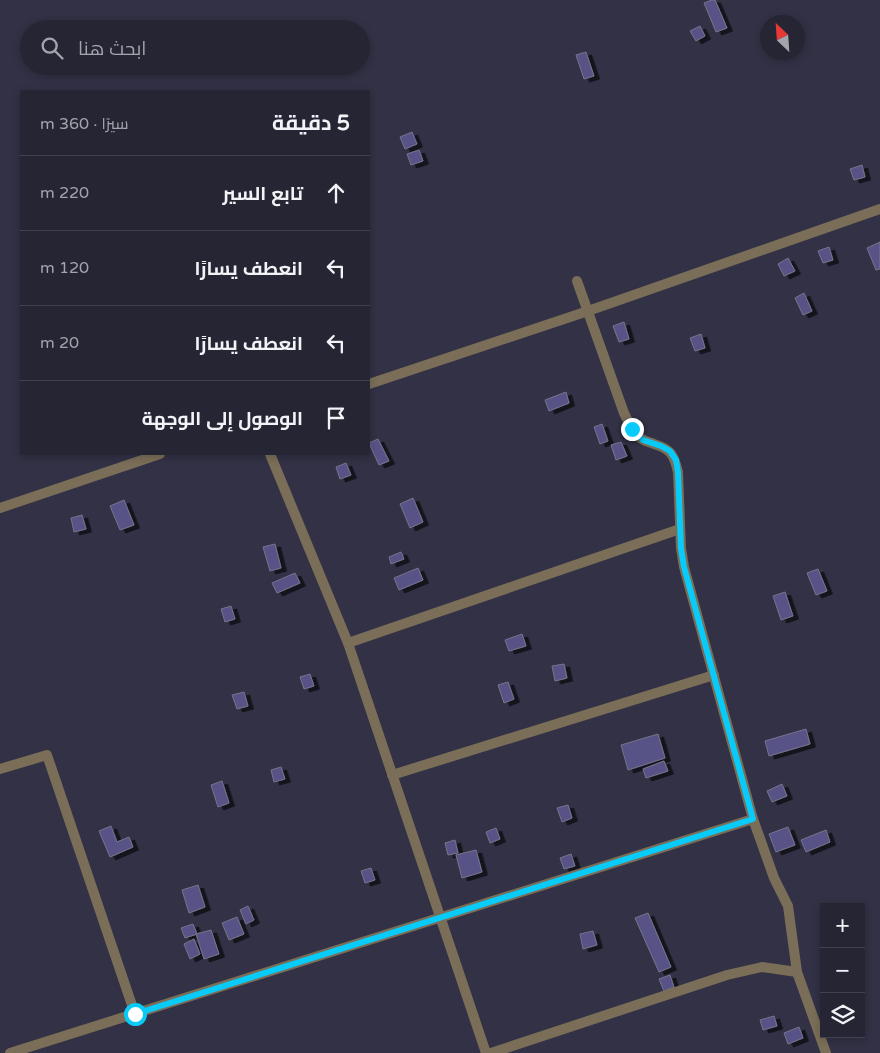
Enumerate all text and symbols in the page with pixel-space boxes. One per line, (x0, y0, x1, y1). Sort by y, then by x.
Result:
north arrow (760, 15, 805, 60)
search box (20, 20, 370, 75)
icon: search (38, 34, 66, 62)
text: ابحث هنا (78, 38, 146, 60)
text: 5 دقيقة (272, 111, 350, 136)
text: سيرًا · 360 m (40, 114, 129, 134)
icon: ahead (322, 179, 350, 207)
text: 220 m (40, 183, 89, 203)
text: تابع السير (223, 183, 303, 205)
icon: left (322, 254, 350, 282)
text: 120 m (40, 258, 89, 278)
text: انعطف يسارًا (194, 258, 303, 280)
icon: left (322, 329, 350, 357)
text: 20 m (40, 333, 79, 353)
text: انعطف يسارًا (194, 333, 303, 355)
icon: arrive (322, 404, 350, 432)
text: الوصول إلى الوجهة (142, 408, 303, 430)
route end (621, 418, 644, 441)
map controls (820, 903, 865, 1038)
button: + (820, 903, 865, 948)
button: − (820, 948, 865, 993)
button: layers (820, 993, 865, 1038)
route start (124, 1003, 147, 1026)

